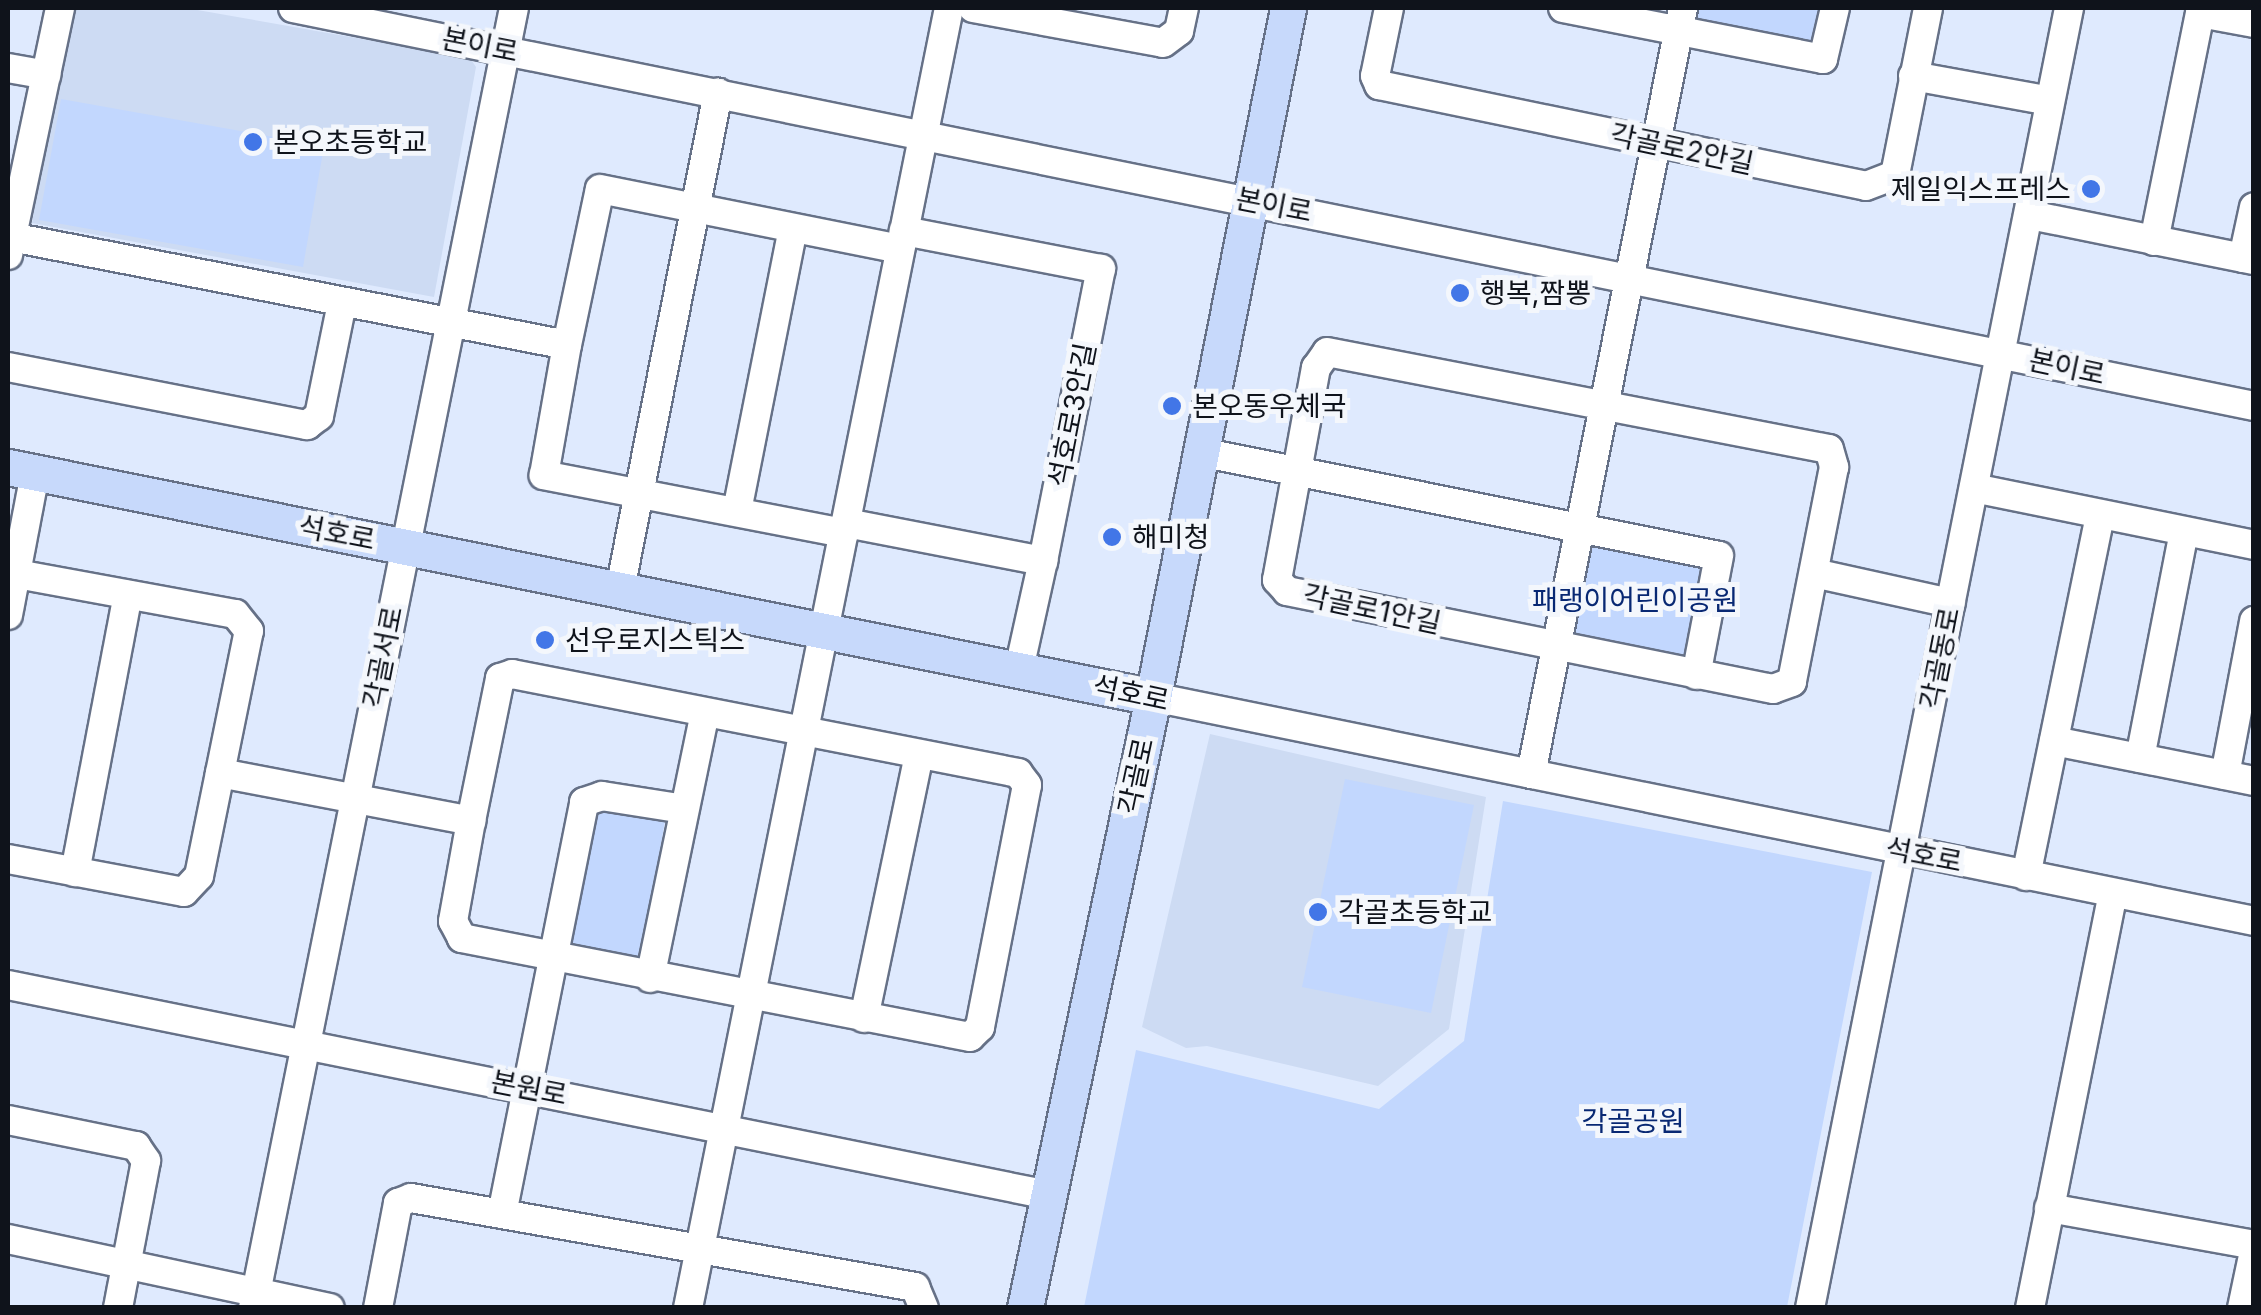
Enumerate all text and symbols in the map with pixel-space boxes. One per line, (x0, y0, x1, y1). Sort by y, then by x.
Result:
street label: 본이로 (439, 21, 521, 69)
street label: 각골로2안길 (1607, 117, 1757, 181)
place label: 본오초등학교 (273, 125, 428, 159)
marker: 본오초등학교 (242, 131, 264, 153)
place label: 제일익스프레스 (1891, 172, 2071, 206)
marker: 제일익스프레스 (2080, 178, 2102, 200)
street label: 본이로 (1233, 181, 1315, 229)
place label: 행복,짬뽕 (1480, 276, 1591, 310)
marker: 행복,짬뽕 (1449, 282, 1471, 304)
street label: 석호로3안길 (1042, 340, 1102, 490)
street label: 본이로 (2026, 343, 2108, 391)
place label: 본오동우체국 (1192, 389, 1347, 423)
marker: 본오동우체국 (1161, 395, 1183, 417)
street label: 석호로 (296, 509, 378, 557)
place label: 해미청 (1132, 520, 1209, 554)
marker: 해미청 (1101, 526, 1123, 548)
street label: 각골로1안길 (1300, 578, 1444, 640)
park label: 패랭이어린이공원 (1532, 583, 1738, 617)
street label: 각골서로 (357, 603, 409, 711)
street label: 각골동로 (1914, 604, 1966, 712)
place label: 선우로지스틱스 (565, 623, 745, 657)
marker: 선우로지스틱스 (534, 629, 556, 651)
street label: 석호로 (1090, 669, 1172, 717)
street label: 각골로 (1112, 735, 1160, 817)
street label: 석호로 (1883, 831, 1965, 879)
place label: 각골초등학교 (1338, 895, 1493, 929)
marker: 각골초등학교 (1307, 901, 1329, 923)
street label: 본원로 (488, 1064, 570, 1112)
park label: 각골공원 (1581, 1104, 1685, 1138)

